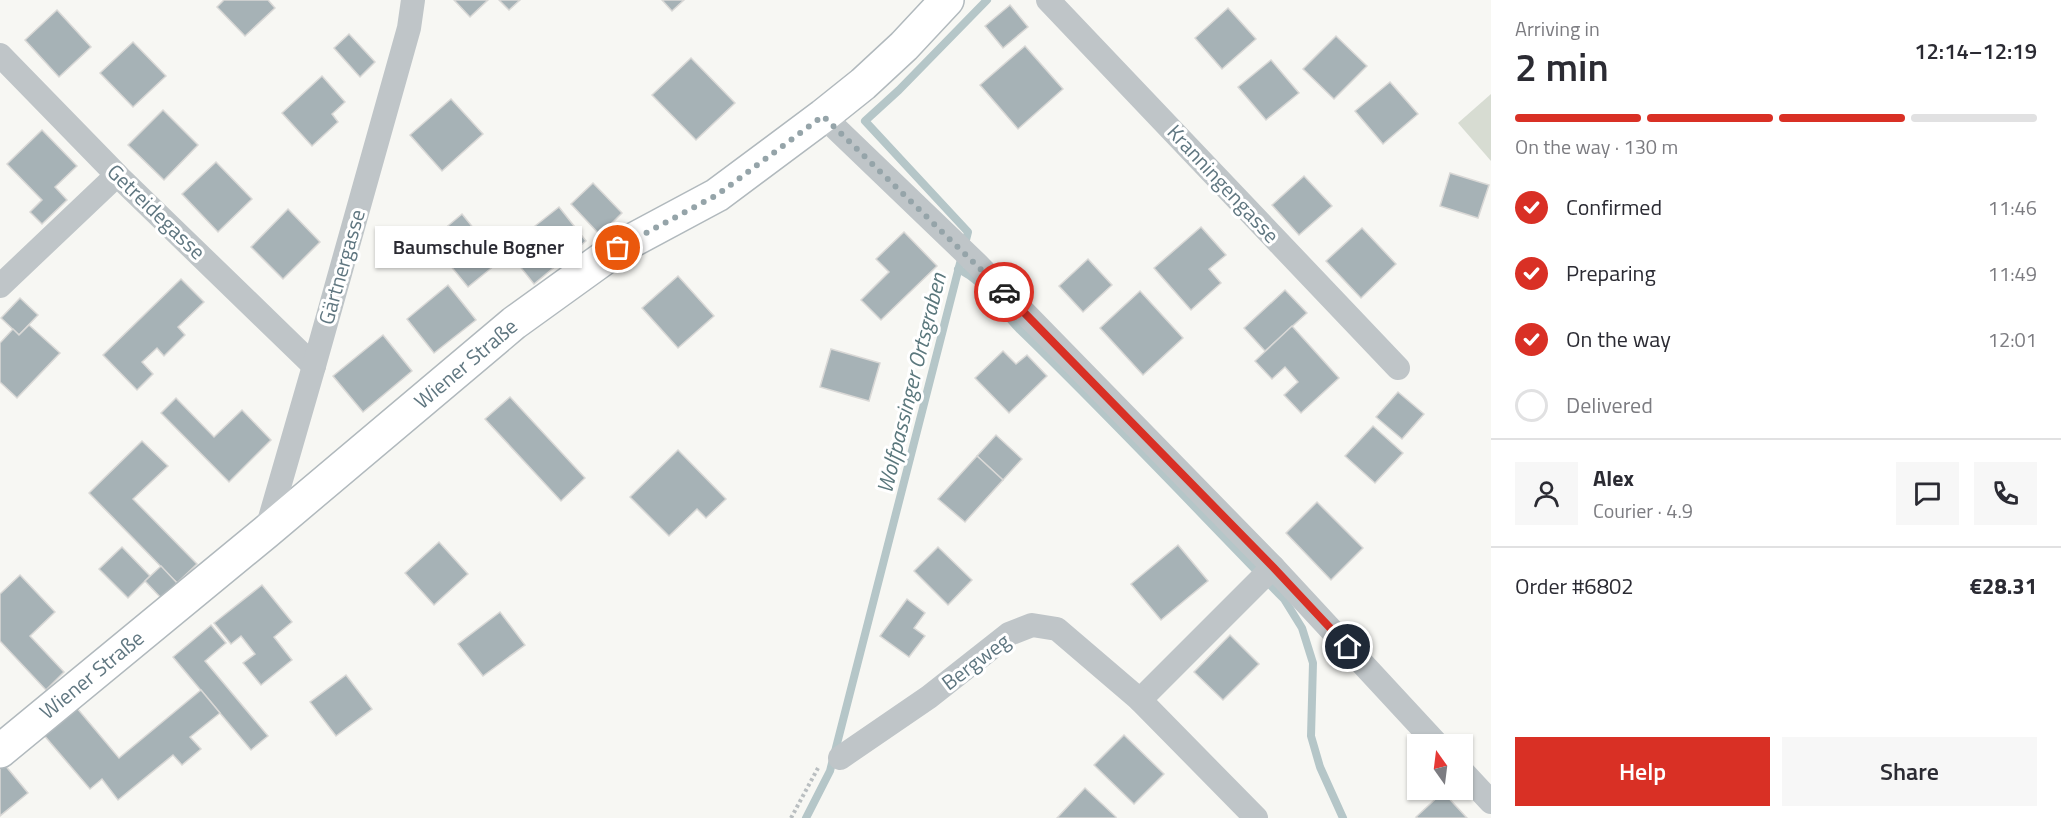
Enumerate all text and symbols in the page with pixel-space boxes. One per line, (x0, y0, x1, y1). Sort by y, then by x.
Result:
text: Arriving in (1515, 13, 1600, 44)
text: 12:14–12:19 (1914, 34, 2037, 68)
text: 2 min (1515, 37, 1609, 96)
street label: Kranningengasse (1160, 117, 1287, 250)
text: On the way · 130 m (1515, 131, 1678, 162)
street label: Getreidegasse (100, 156, 213, 267)
text: Confirmed (1566, 190, 1662, 224)
icon: check (1515, 191, 1548, 224)
text: 11:46 (1988, 192, 2037, 223)
street label: Gärtnergasse (309, 205, 373, 328)
pin (592, 222, 643, 273)
callout: Baumschule Bogner (375, 227, 582, 269)
text: Baumschule Bogner (393, 231, 564, 262)
icon: bag (601, 231, 634, 264)
text: Preparing (1566, 256, 1656, 290)
icon: check (1515, 257, 1548, 290)
text: 11:49 (1988, 258, 2037, 289)
courier (974, 262, 1034, 322)
water label: Wolfpassinger Ortsgraben (867, 268, 955, 497)
icon: car (988, 276, 1021, 309)
street label: Wiener Straße (407, 310, 524, 416)
text: On the way (1566, 322, 1671, 356)
icon: check (1515, 323, 1548, 356)
text: 12:01 (1988, 324, 2037, 355)
text: Delivered (1566, 388, 1653, 422)
text: Alex (1593, 461, 1634, 495)
button: person (1515, 462, 1578, 525)
button: chat (1896, 462, 1959, 525)
button: phone (1974, 462, 2037, 525)
text: Courier · 4.9 (1593, 495, 1693, 526)
text: Order #6802 (1515, 569, 1634, 603)
text: €28.31 (1970, 569, 2037, 603)
pin (1322, 621, 1373, 672)
street label: Wiener Straße (32, 622, 151, 726)
street label: Bergweg (934, 625, 1017, 698)
icon: home (1331, 630, 1364, 663)
north arrow (1407, 734, 1473, 800)
map controls (1407, 734, 1473, 800)
button: Help (1515, 737, 1770, 806)
button: Share (1782, 737, 2037, 806)

